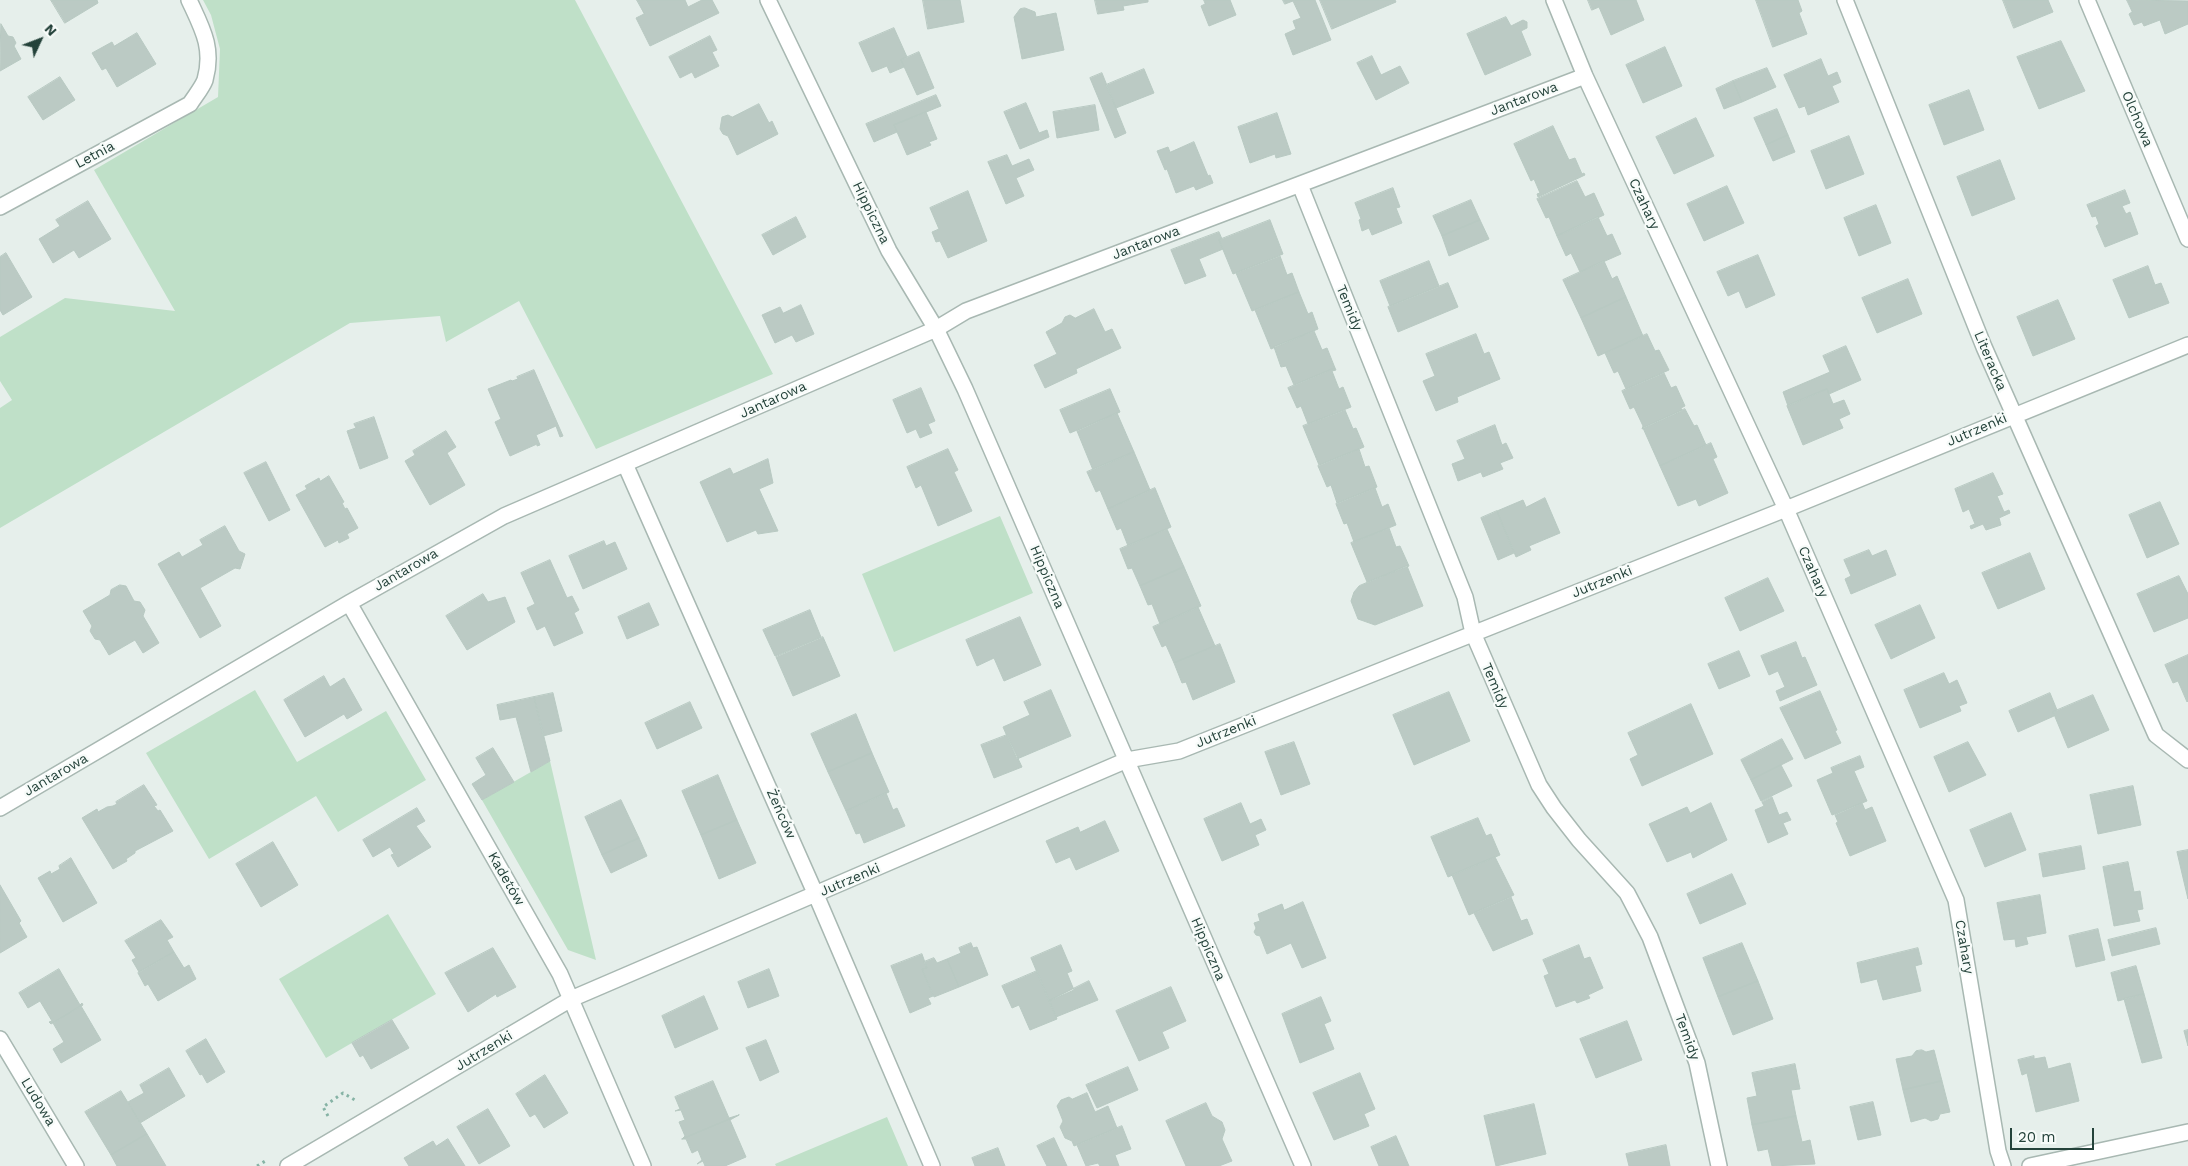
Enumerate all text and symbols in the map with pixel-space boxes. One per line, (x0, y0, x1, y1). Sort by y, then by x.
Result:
north arrow (15, 15, 65, 65)
text: N (42, 21, 60, 39)
street label: Jantarowa (1488, 78, 1560, 120)
street label: Olchowa (2118, 89, 2156, 149)
street label: Letnia (72, 138, 118, 172)
street label: Czahary (1625, 176, 1663, 232)
street label: Hippiczna (849, 179, 893, 247)
street label: Jantarowa (1110, 222, 1182, 264)
street label: Temidy (1332, 283, 1366, 333)
street label: Literacka (1970, 329, 2010, 393)
street label: Jantarowa (737, 378, 809, 422)
street label: Jutrzenki (1944, 410, 2010, 450)
street label: Hippiczna (1026, 543, 1068, 611)
street label: Czahary (1794, 544, 1832, 600)
street label: Jantarowa (371, 545, 441, 595)
street label: Jutrzenki (1569, 562, 1635, 602)
street label: Temidy (1478, 661, 1512, 711)
street label: Jutrzenki (1193, 712, 1259, 752)
street label: Jantarowa (21, 750, 91, 800)
street label: Żeńców (763, 786, 799, 842)
street label: Kadetów (484, 849, 528, 909)
street label: Jutrzenki (817, 860, 883, 900)
street label: Hippiczna (1187, 915, 1229, 983)
street label: Czahary (1951, 919, 1977, 975)
street label: Temidy (1671, 1012, 1703, 1062)
street label: Jutrzenki (452, 1027, 516, 1075)
street label: Ludowa (17, 1075, 59, 1129)
scale bar (2013, 1118, 2097, 1150)
text: 20 m (2018, 1128, 2056, 1146)

